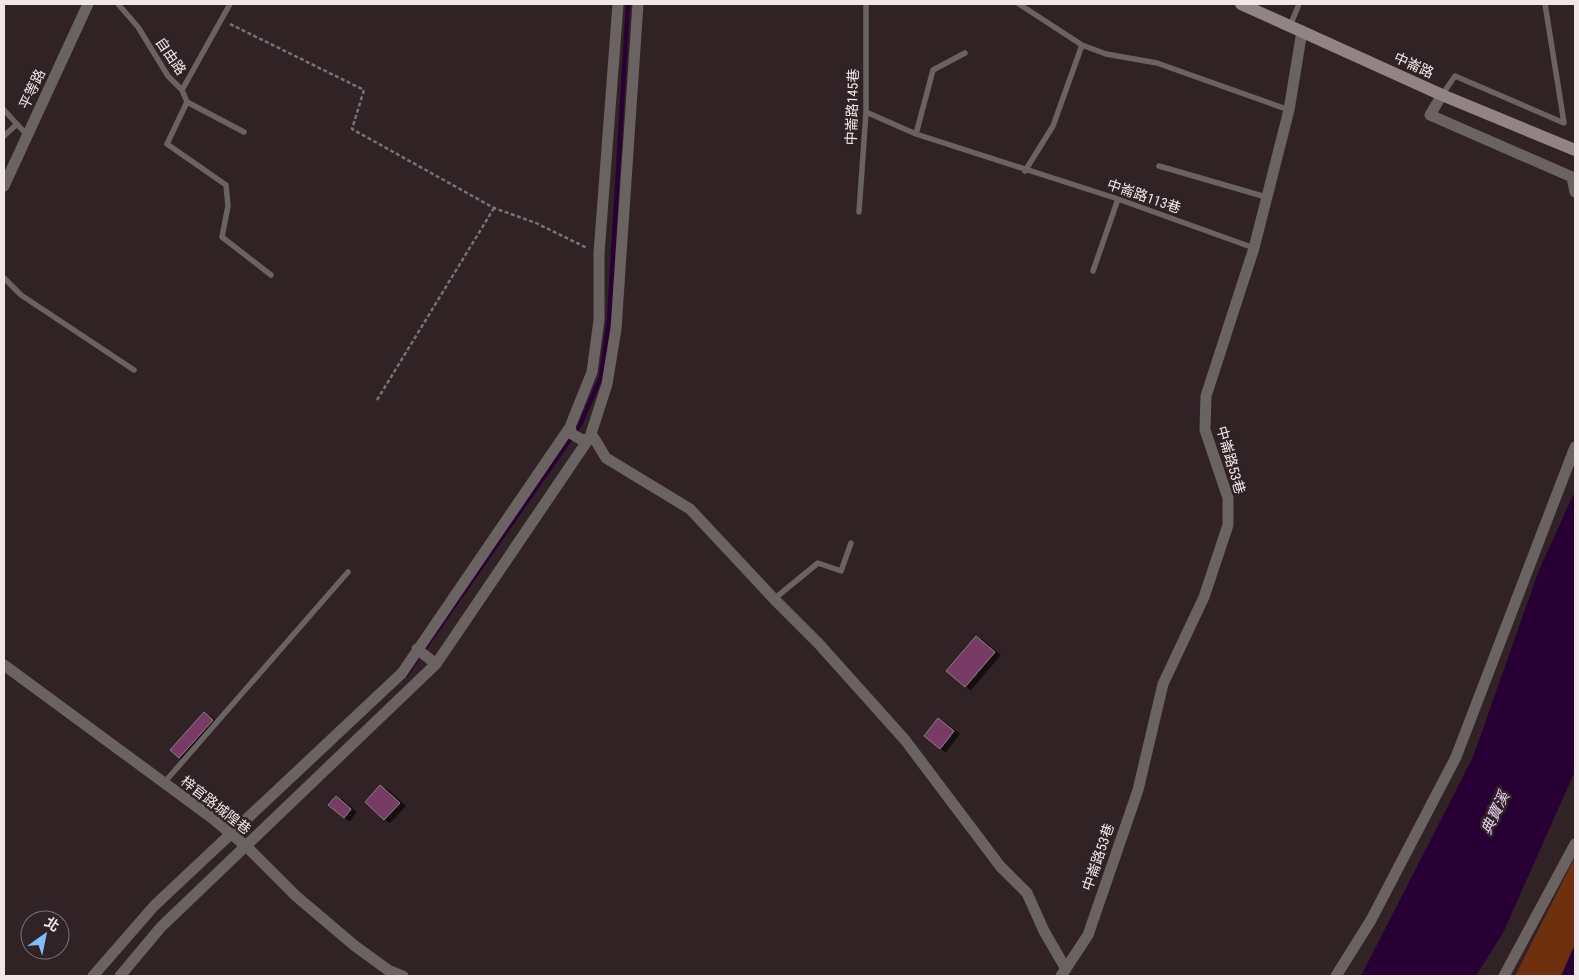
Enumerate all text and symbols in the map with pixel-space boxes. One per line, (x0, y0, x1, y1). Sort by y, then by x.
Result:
street label: 自由路 (153, 34, 189, 78)
street label: 中崙路 (1392, 49, 1436, 81)
street label: 平等路 (16, 67, 48, 111)
street label: 中崙路145巷 (843, 68, 861, 146)
street label: 中崙路113巷 (1105, 176, 1183, 216)
street label: 中崙路53巷 (1214, 424, 1248, 496)
street label: 梓官路城隍巷 (178, 773, 254, 837)
water label: 典寶溪 (1477, 787, 1514, 837)
street label: 中崙路53巷 (1079, 821, 1117, 893)
north arrow (20, 910, 70, 960)
text: 北 (42, 914, 62, 935)

